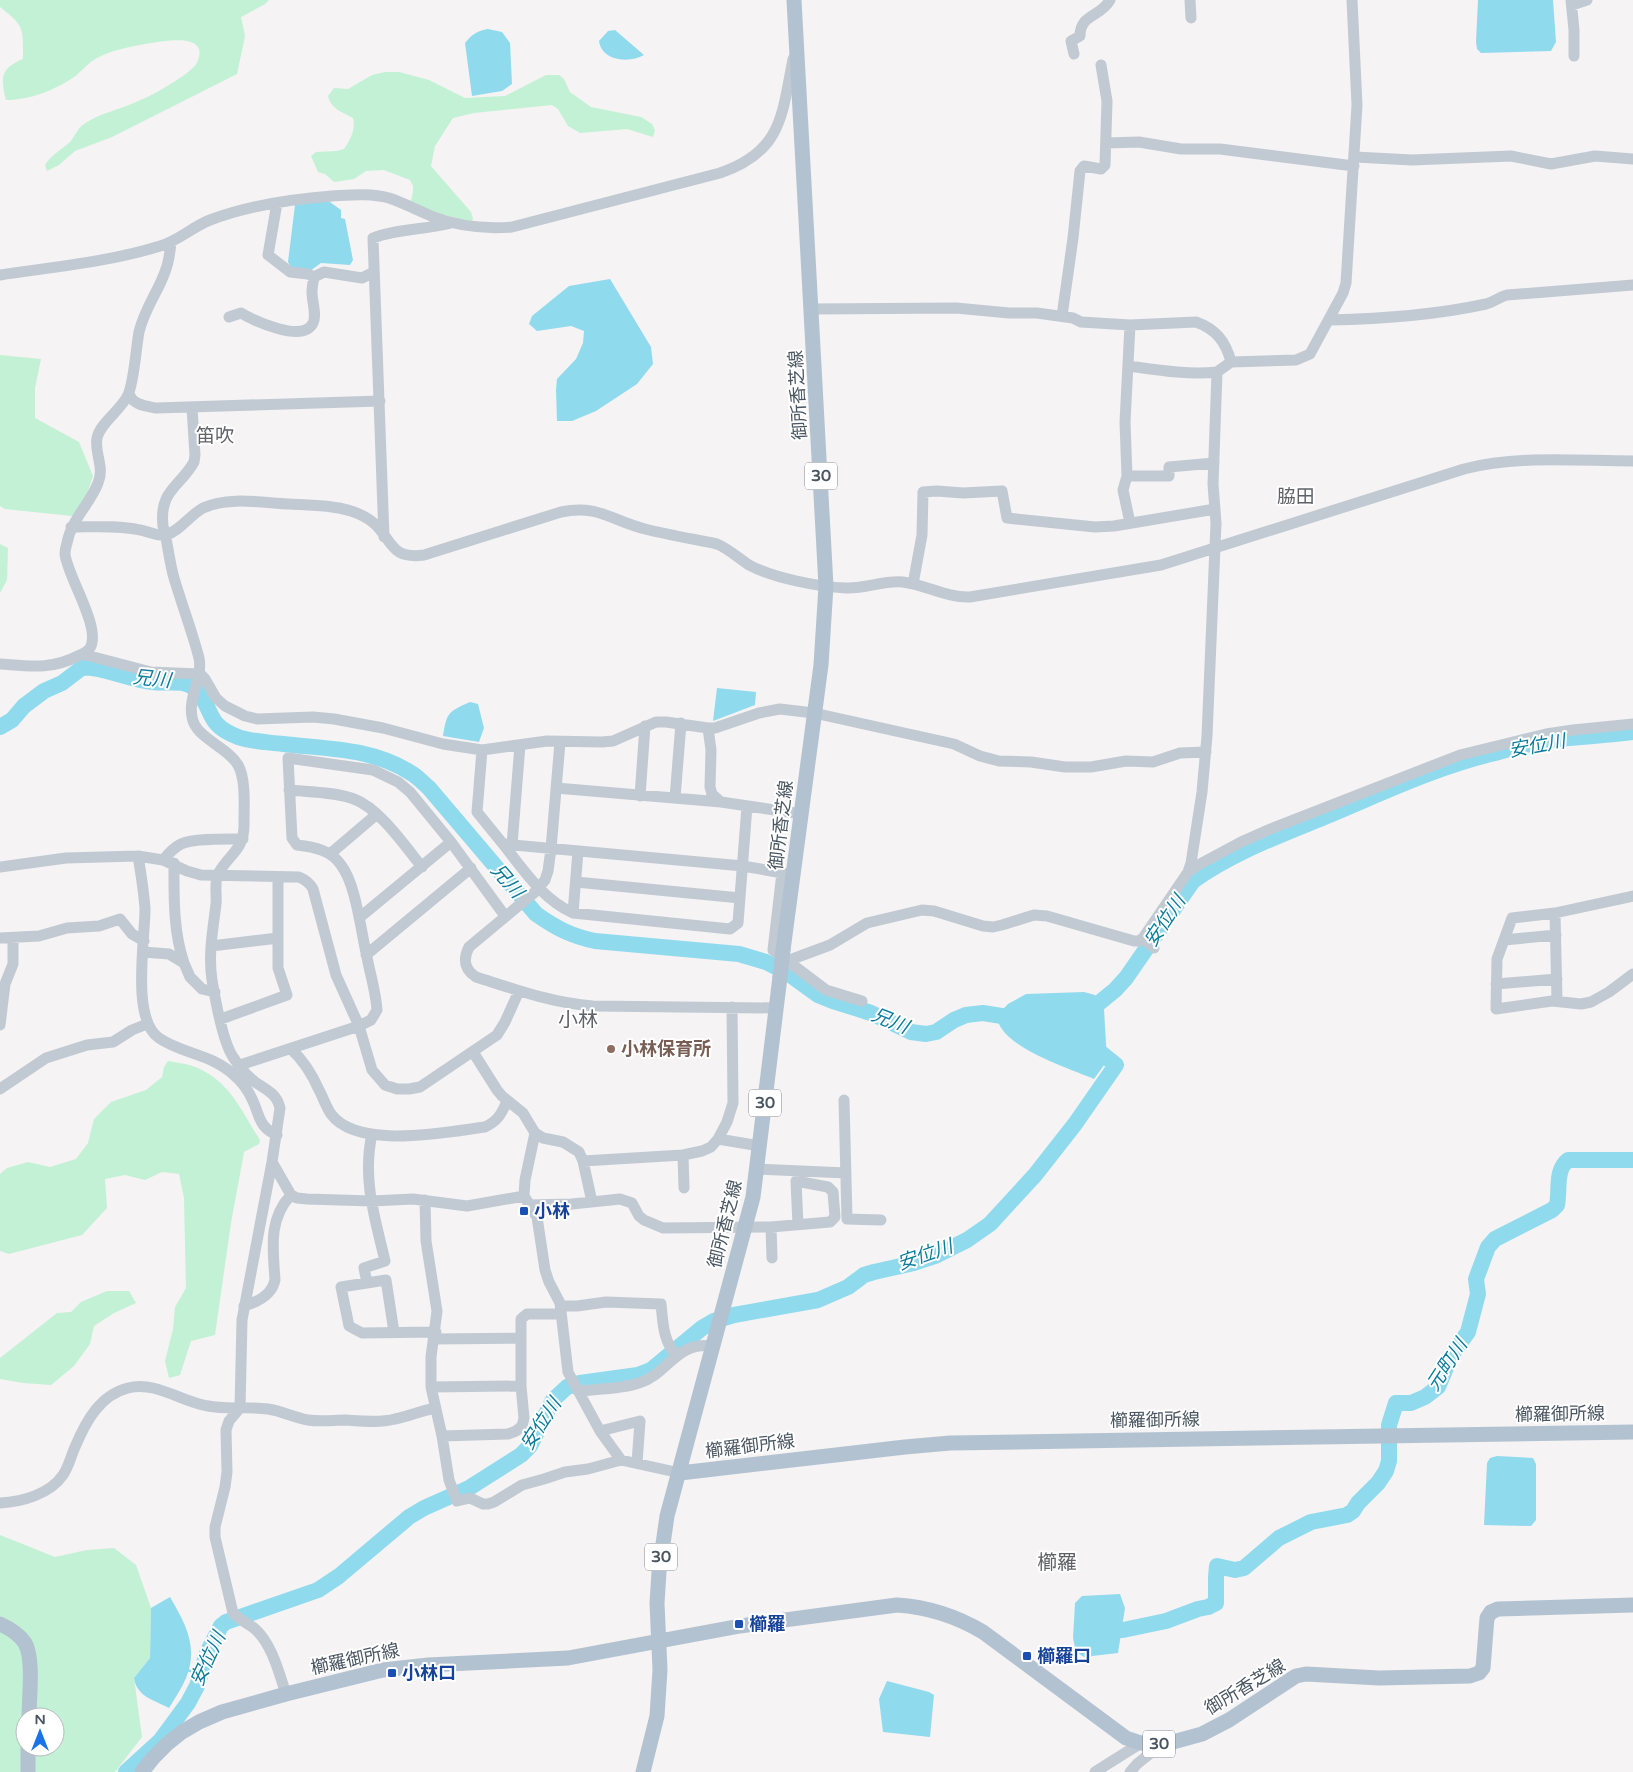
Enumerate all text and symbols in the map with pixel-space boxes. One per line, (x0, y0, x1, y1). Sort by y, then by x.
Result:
street label: 御所香芝線 (785, 349, 811, 441)
district label: 笛吹 (196, 425, 234, 447)
road number: 30 (805, 462, 837, 490)
district label: 脇田 (1277, 486, 1315, 508)
water label: 兄川 (132, 666, 174, 692)
water label: 安位川 (1507, 730, 1569, 762)
street label: 御所香芝線 (765, 779, 797, 871)
water label: 兄川 (486, 859, 529, 904)
water label: 安位川 (1140, 890, 1191, 951)
water label: 兄川 (868, 1004, 914, 1039)
district label: 小林 (558, 1008, 598, 1032)
place label: 小林保育所 (621, 1038, 711, 1060)
marker: 小林保育所 (605, 1043, 617, 1055)
road number: 30 (749, 1090, 781, 1116)
street label: 御所香芝線 (703, 1178, 747, 1270)
place label: 小林 (534, 1200, 570, 1222)
marker: 小林 (518, 1205, 530, 1217)
water label: 安位川 (894, 1235, 957, 1275)
water label: 元町川 (1422, 1333, 1473, 1395)
water label: 安位川 (516, 1392, 567, 1454)
street label: 櫛羅御所線 (1515, 1402, 1605, 1426)
street label: 櫛羅御所線 (1110, 1408, 1200, 1432)
street label: 櫛羅御所線 (704, 1430, 796, 1462)
road number: 30 (645, 1544, 677, 1570)
district label: 櫛羅 (1037, 1551, 1077, 1575)
place label: 櫛羅 (749, 1613, 785, 1635)
marker: 櫛羅 (733, 1618, 745, 1630)
water label: 安位川 (186, 1627, 231, 1689)
street label: 櫛羅御所線 (309, 1639, 401, 1679)
place label: 櫛羅口 (1037, 1645, 1091, 1667)
marker: 櫛羅口 (1021, 1650, 1033, 1662)
street label: 御所香芝線 (1201, 1654, 1289, 1720)
place label: 小林口 (402, 1662, 456, 1684)
marker: 小林口 (386, 1667, 398, 1679)
north arrow (15, 1707, 65, 1757)
text: N (34, 1711, 46, 1728)
road number: 30 (1143, 1730, 1175, 1758)

